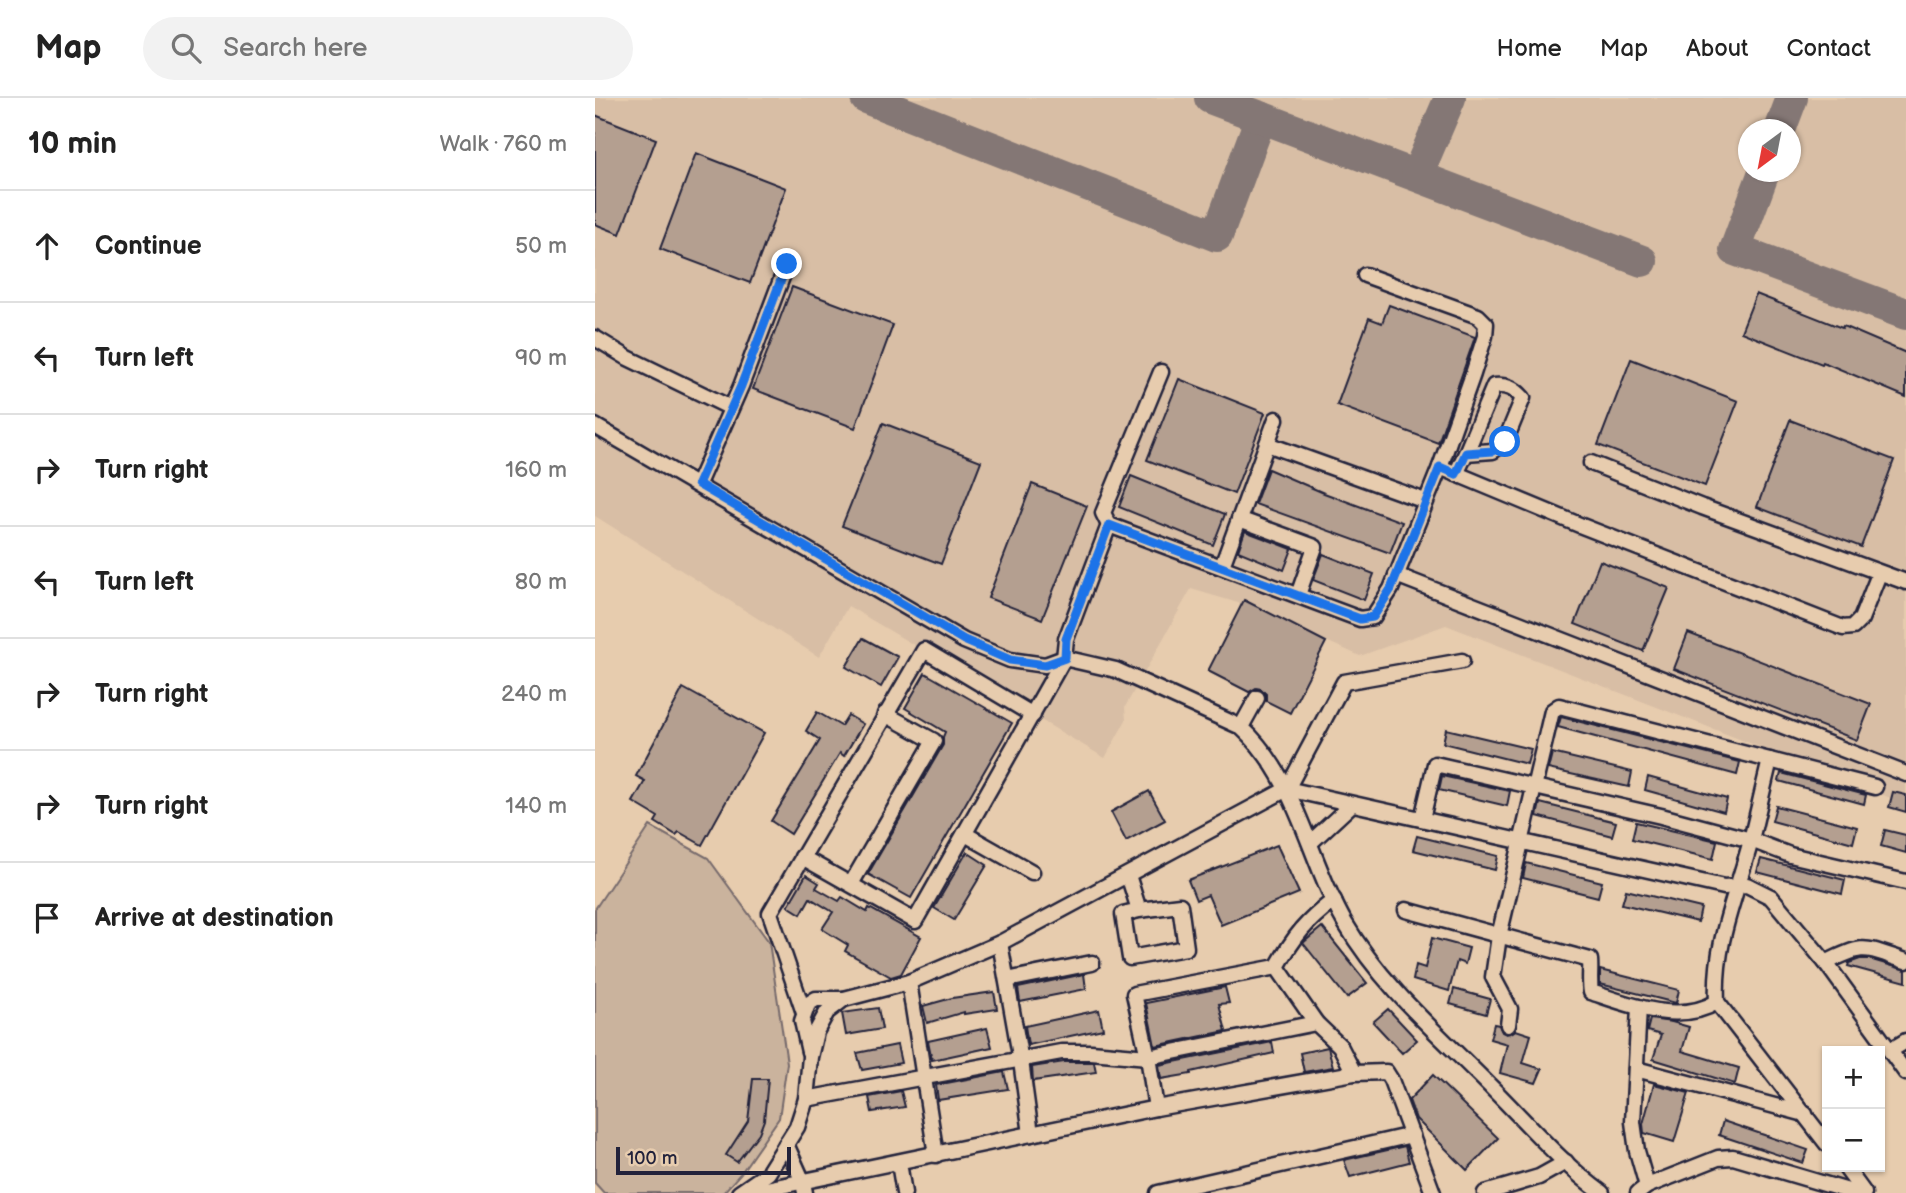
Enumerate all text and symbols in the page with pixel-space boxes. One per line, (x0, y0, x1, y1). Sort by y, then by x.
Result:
search box (143, 17, 633, 80)
text: Map (35, 28, 101, 68)
icon: search (167, 29, 205, 67)
text: Search here (223, 33, 367, 64)
text: Home (1497, 34, 1562, 63)
text: Map (1600, 34, 1648, 63)
text: About (1686, 34, 1748, 63)
text: Contact (1786, 34, 1871, 63)
north arrow (1738, 119, 1801, 182)
text: 10 min (28, 126, 117, 162)
text: Walk · 760 m (439, 130, 567, 158)
icon: ahead (28, 227, 66, 265)
text: Continue (95, 231, 202, 262)
text: 50 m (515, 232, 567, 260)
route end (771, 248, 802, 279)
icon: left (28, 339, 66, 377)
text: Turn left (95, 343, 194, 374)
text: 90 m (515, 344, 567, 372)
route start (1489, 426, 1520, 457)
icon: right (28, 451, 66, 489)
text: Turn right (95, 455, 208, 486)
text: 160 m (505, 456, 567, 484)
icon: left (28, 563, 66, 601)
text: Turn left (95, 567, 194, 598)
text: 80 m (515, 568, 567, 596)
icon: right (28, 675, 66, 713)
text: Turn right (95, 679, 208, 710)
text: 240 m (501, 680, 567, 708)
icon: right (28, 787, 66, 825)
text: Turn right (95, 791, 208, 822)
text: 140 m (505, 792, 567, 820)
icon: arrive (28, 899, 66, 937)
text: Arrive at destination (95, 903, 334, 934)
map controls (1822, 1046, 1885, 1172)
button: + (1822, 1046, 1885, 1109)
button: − (1822, 1109, 1885, 1172)
scale bar (616, 1144, 791, 1176)
text: 100 m (627, 1147, 678, 1170)

